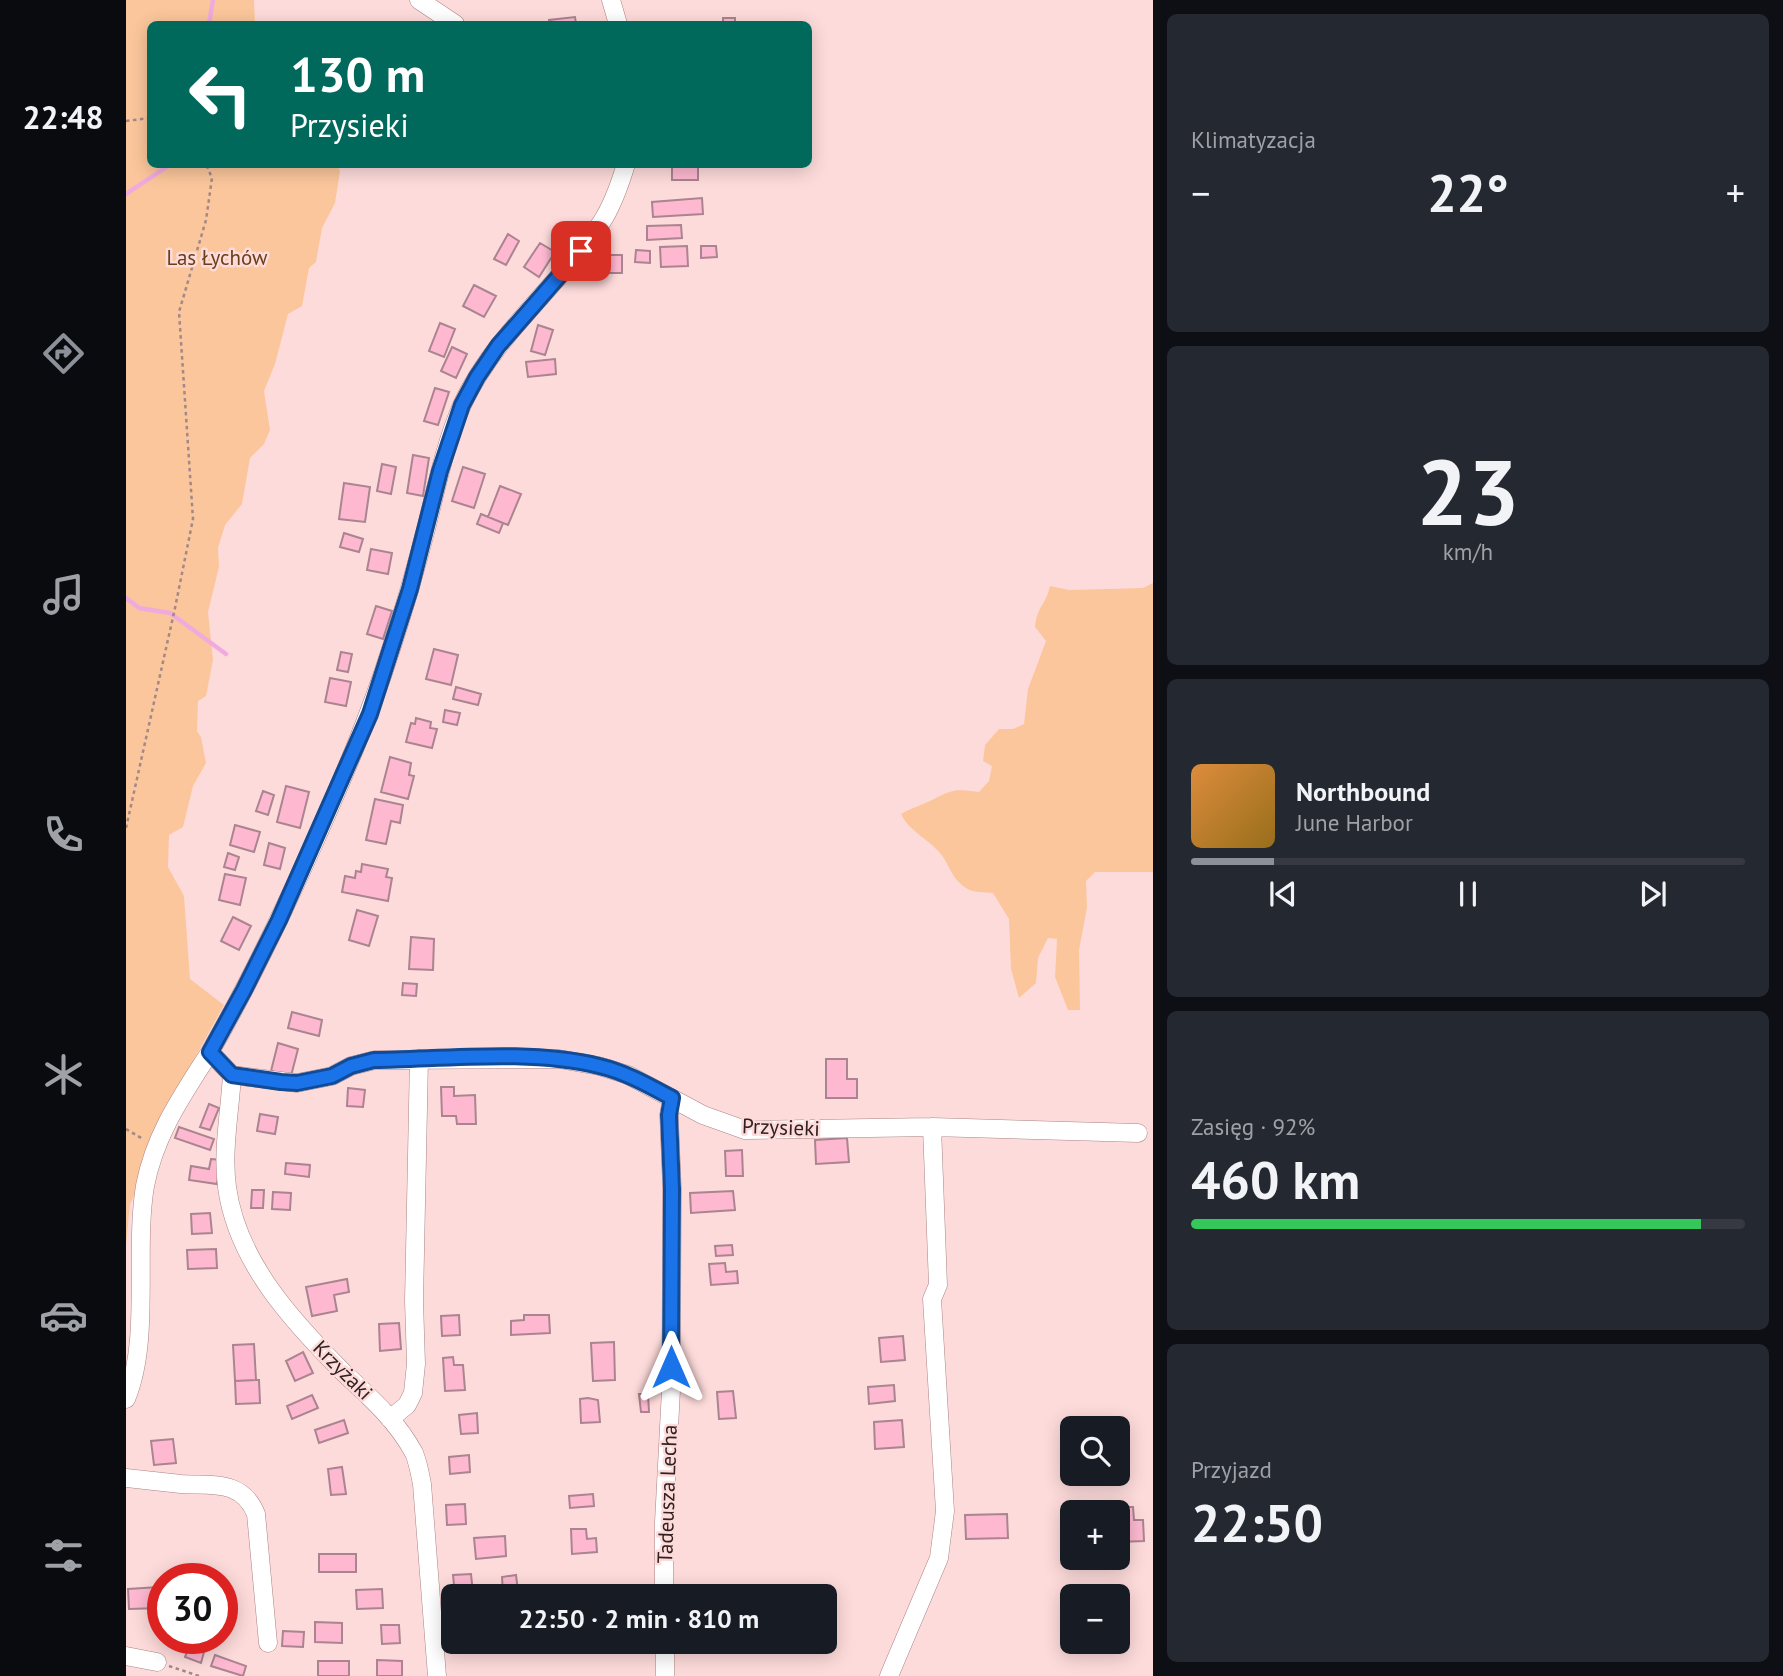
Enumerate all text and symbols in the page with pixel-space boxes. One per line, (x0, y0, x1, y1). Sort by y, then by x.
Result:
text: 130 m (290, 42, 425, 106)
icon: left (175, 49, 266, 140)
text: 22:48 (22, 96, 104, 138)
text: Przysieki (290, 104, 409, 146)
text: Klimatyzacja (1191, 125, 1316, 154)
text: 22° (1427, 159, 1509, 226)
text: − (1191, 168, 1210, 217)
text: + (1726, 168, 1745, 217)
pin (551, 221, 611, 281)
icon: arrive (562, 232, 600, 270)
park label: Las Łychów (166, 244, 268, 271)
icon: directions (39, 329, 88, 378)
text: 23 (1416, 432, 1520, 550)
text: km/h (1443, 537, 1493, 566)
icon: music (39, 570, 88, 619)
text: Northbound (1296, 775, 1430, 808)
text: June Harbor (1296, 808, 1413, 837)
icon: phone (39, 810, 88, 859)
icon: previous (1264, 875, 1302, 913)
icon: pause (1449, 875, 1487, 913)
icon: next (1634, 875, 1672, 913)
icon: climate (39, 1050, 88, 1099)
street label: Przysieki (742, 1112, 820, 1142)
text: Zasięg · 92% (1191, 1112, 1315, 1141)
text: 460 km (1191, 1146, 1360, 1213)
icon: car (39, 1291, 88, 1340)
position arrow (634, 1330, 708, 1404)
street label: Krzyżaki (307, 1334, 379, 1406)
map controls (1060, 1416, 1130, 1654)
button: search (1060, 1416, 1130, 1486)
street label: Tadeusza Lecha (651, 1424, 683, 1564)
text: Przyjazd (1191, 1455, 1272, 1484)
text: 22:50 (1191, 1489, 1323, 1556)
button: + (1060, 1500, 1130, 1570)
icon: filters (39, 1531, 88, 1580)
speed limit sign: 30 (147, 1563, 238, 1654)
button: − (1060, 1584, 1130, 1654)
text: 22:50 · 2 min · 810 m (519, 1602, 759, 1635)

